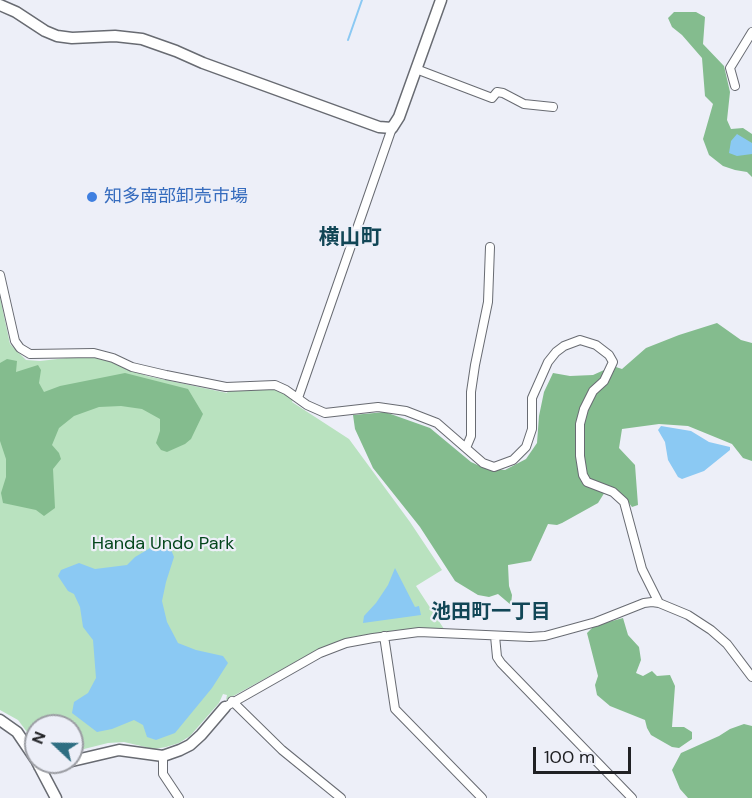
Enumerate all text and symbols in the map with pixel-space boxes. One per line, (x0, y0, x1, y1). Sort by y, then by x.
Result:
place label: 知多南部卸売市場 (104, 186, 248, 208)
marker: 知多南部卸売市場 (85, 190, 99, 204)
district label: 横山町 (319, 225, 381, 251)
park label: Handa Undo Park (92, 533, 234, 555)
district label: 池田町一丁目 (431, 601, 551, 625)
north arrow (24, 714, 84, 774)
text: N (27, 728, 51, 747)
scale bar (536, 735, 634, 773)
text: 100 m (544, 745, 595, 769)

